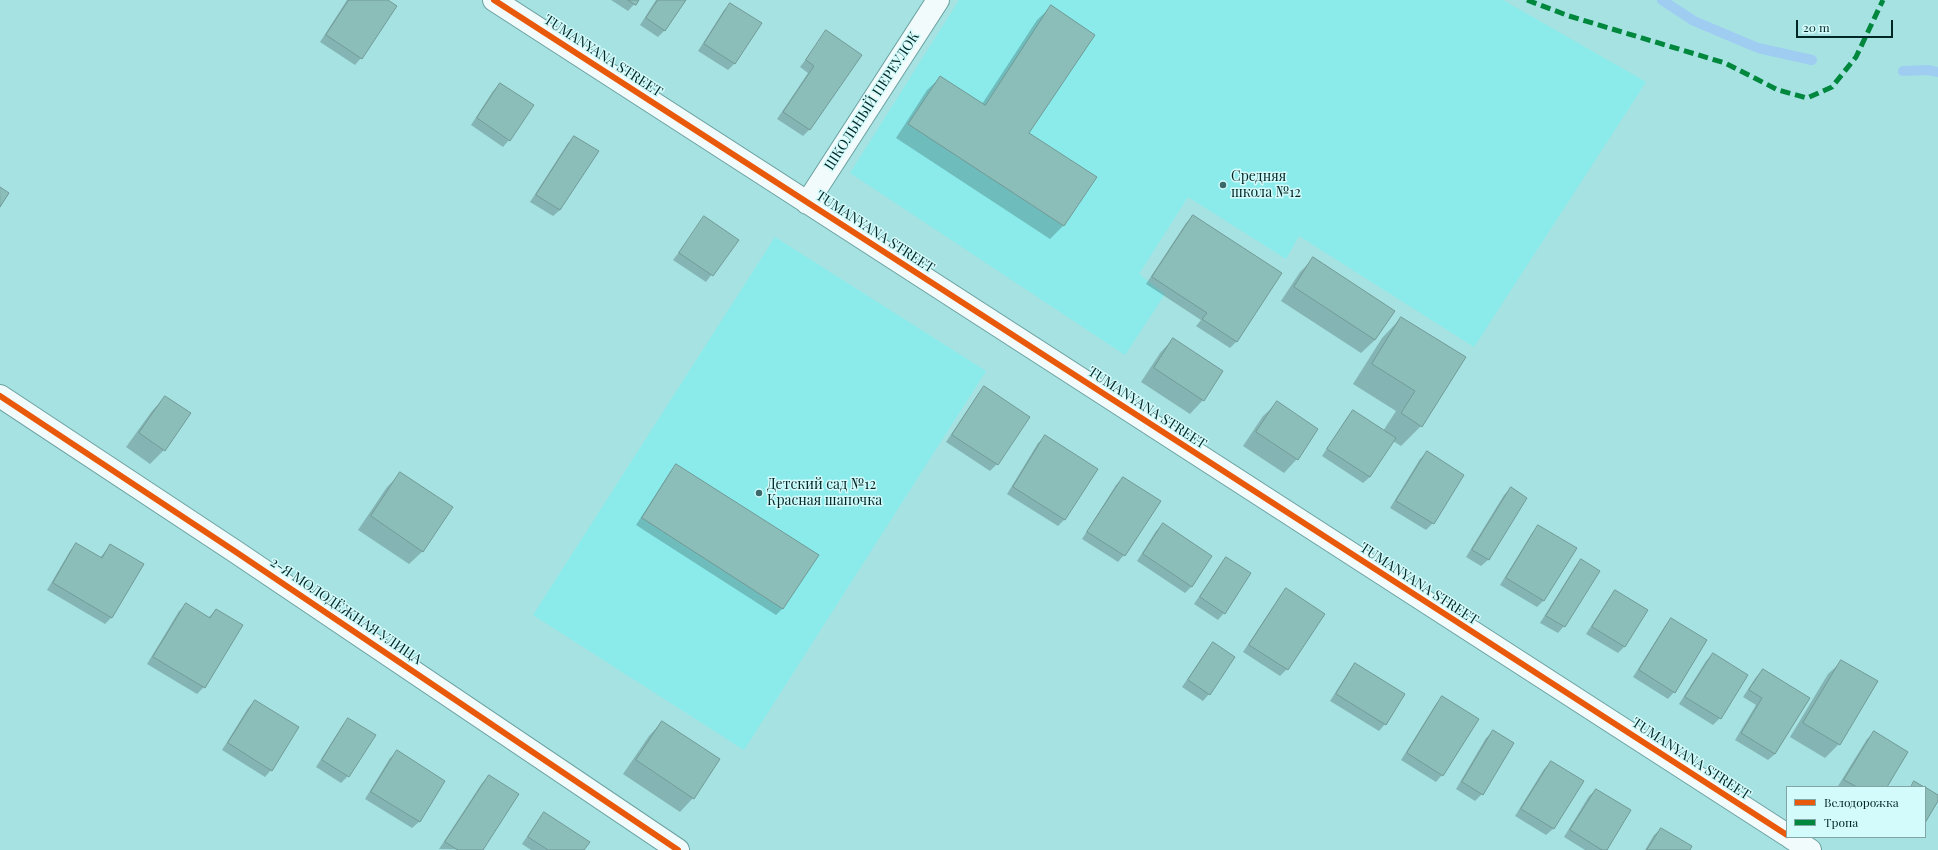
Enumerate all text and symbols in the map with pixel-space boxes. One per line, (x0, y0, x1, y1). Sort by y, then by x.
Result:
street label: TUMANYANA STREET (540, 11, 666, 101)
scale bar (1798, 12, 1895, 38)
text: 20 m (1803, 19, 1830, 35)
street label: ШКОЛЬНЫЙ ПЕРЕУЛОК (821, 29, 923, 173)
place label: Средняя школа №12 (1231, 169, 1301, 202)
marker: Средняя школа №12 (1218, 180, 1228, 190)
street label: TUMANYANA STREET (812, 187, 938, 277)
street label: TUMANYANA STREET (1084, 363, 1210, 453)
place label: Детский сад №12 Красная шапочка (767, 477, 882, 510)
marker: Детский сад №12 Красная шапочка (754, 488, 764, 498)
street label: TUMANYANA STREET (1356, 539, 1482, 629)
street label: 2-Я МОЛОДЁЖНАЯ УЛИЦА (267, 554, 425, 668)
street label: TUMANYANA STREET (1628, 714, 1754, 804)
legend (1786, 786, 1926, 838)
text: Велодорожка (1824, 794, 1899, 810)
text: Тропа (1824, 814, 1858, 830)

